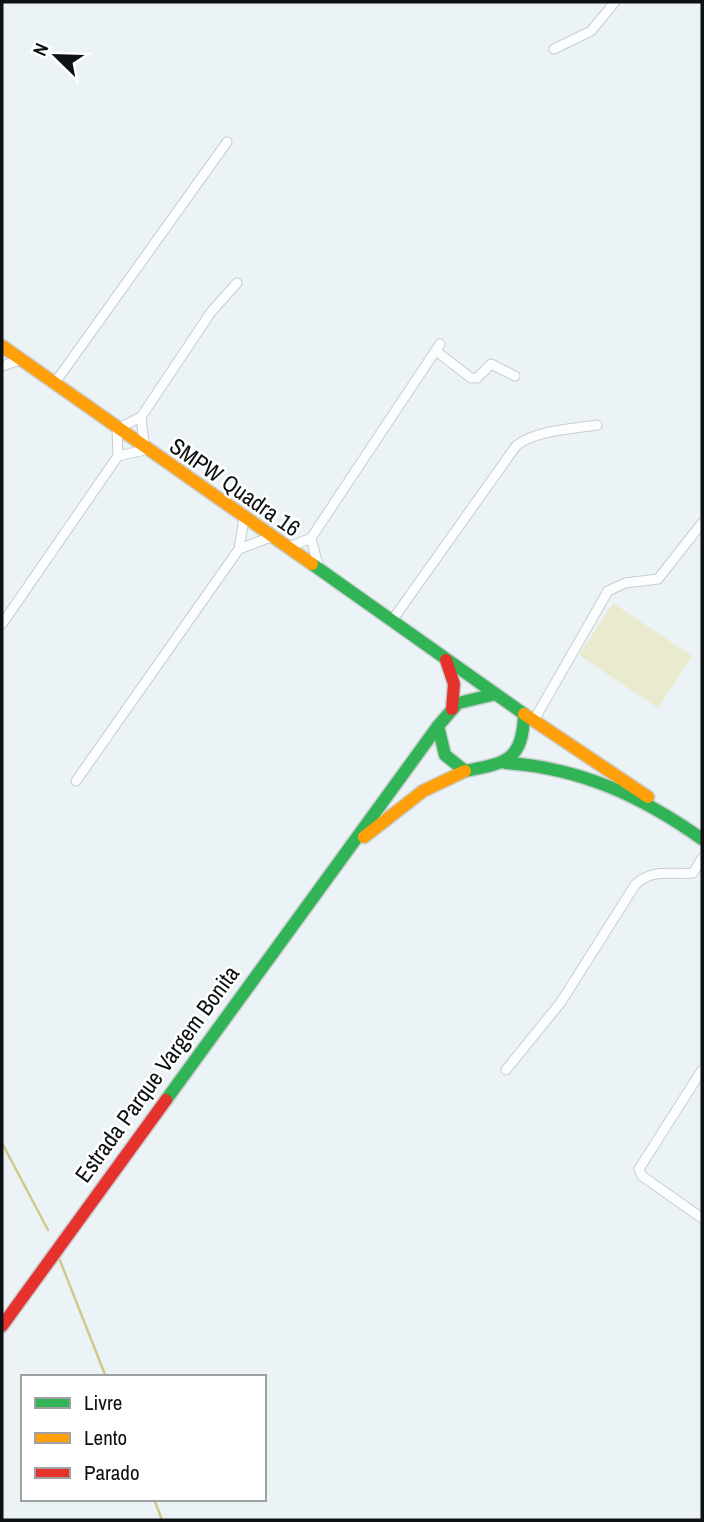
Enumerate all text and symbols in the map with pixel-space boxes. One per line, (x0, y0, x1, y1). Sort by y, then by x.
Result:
north arrow (21, 21, 91, 91)
text: N (26, 39, 55, 60)
street label: SMPW Quadra 16 (164, 430, 307, 543)
street label: Estrada Parque Vargem Bonita (67, 959, 246, 1188)
legend (21, 1375, 266, 1501)
text: Livre (84, 1388, 122, 1417)
text: Lento (84, 1423, 127, 1452)
text: Parado (84, 1458, 140, 1487)

